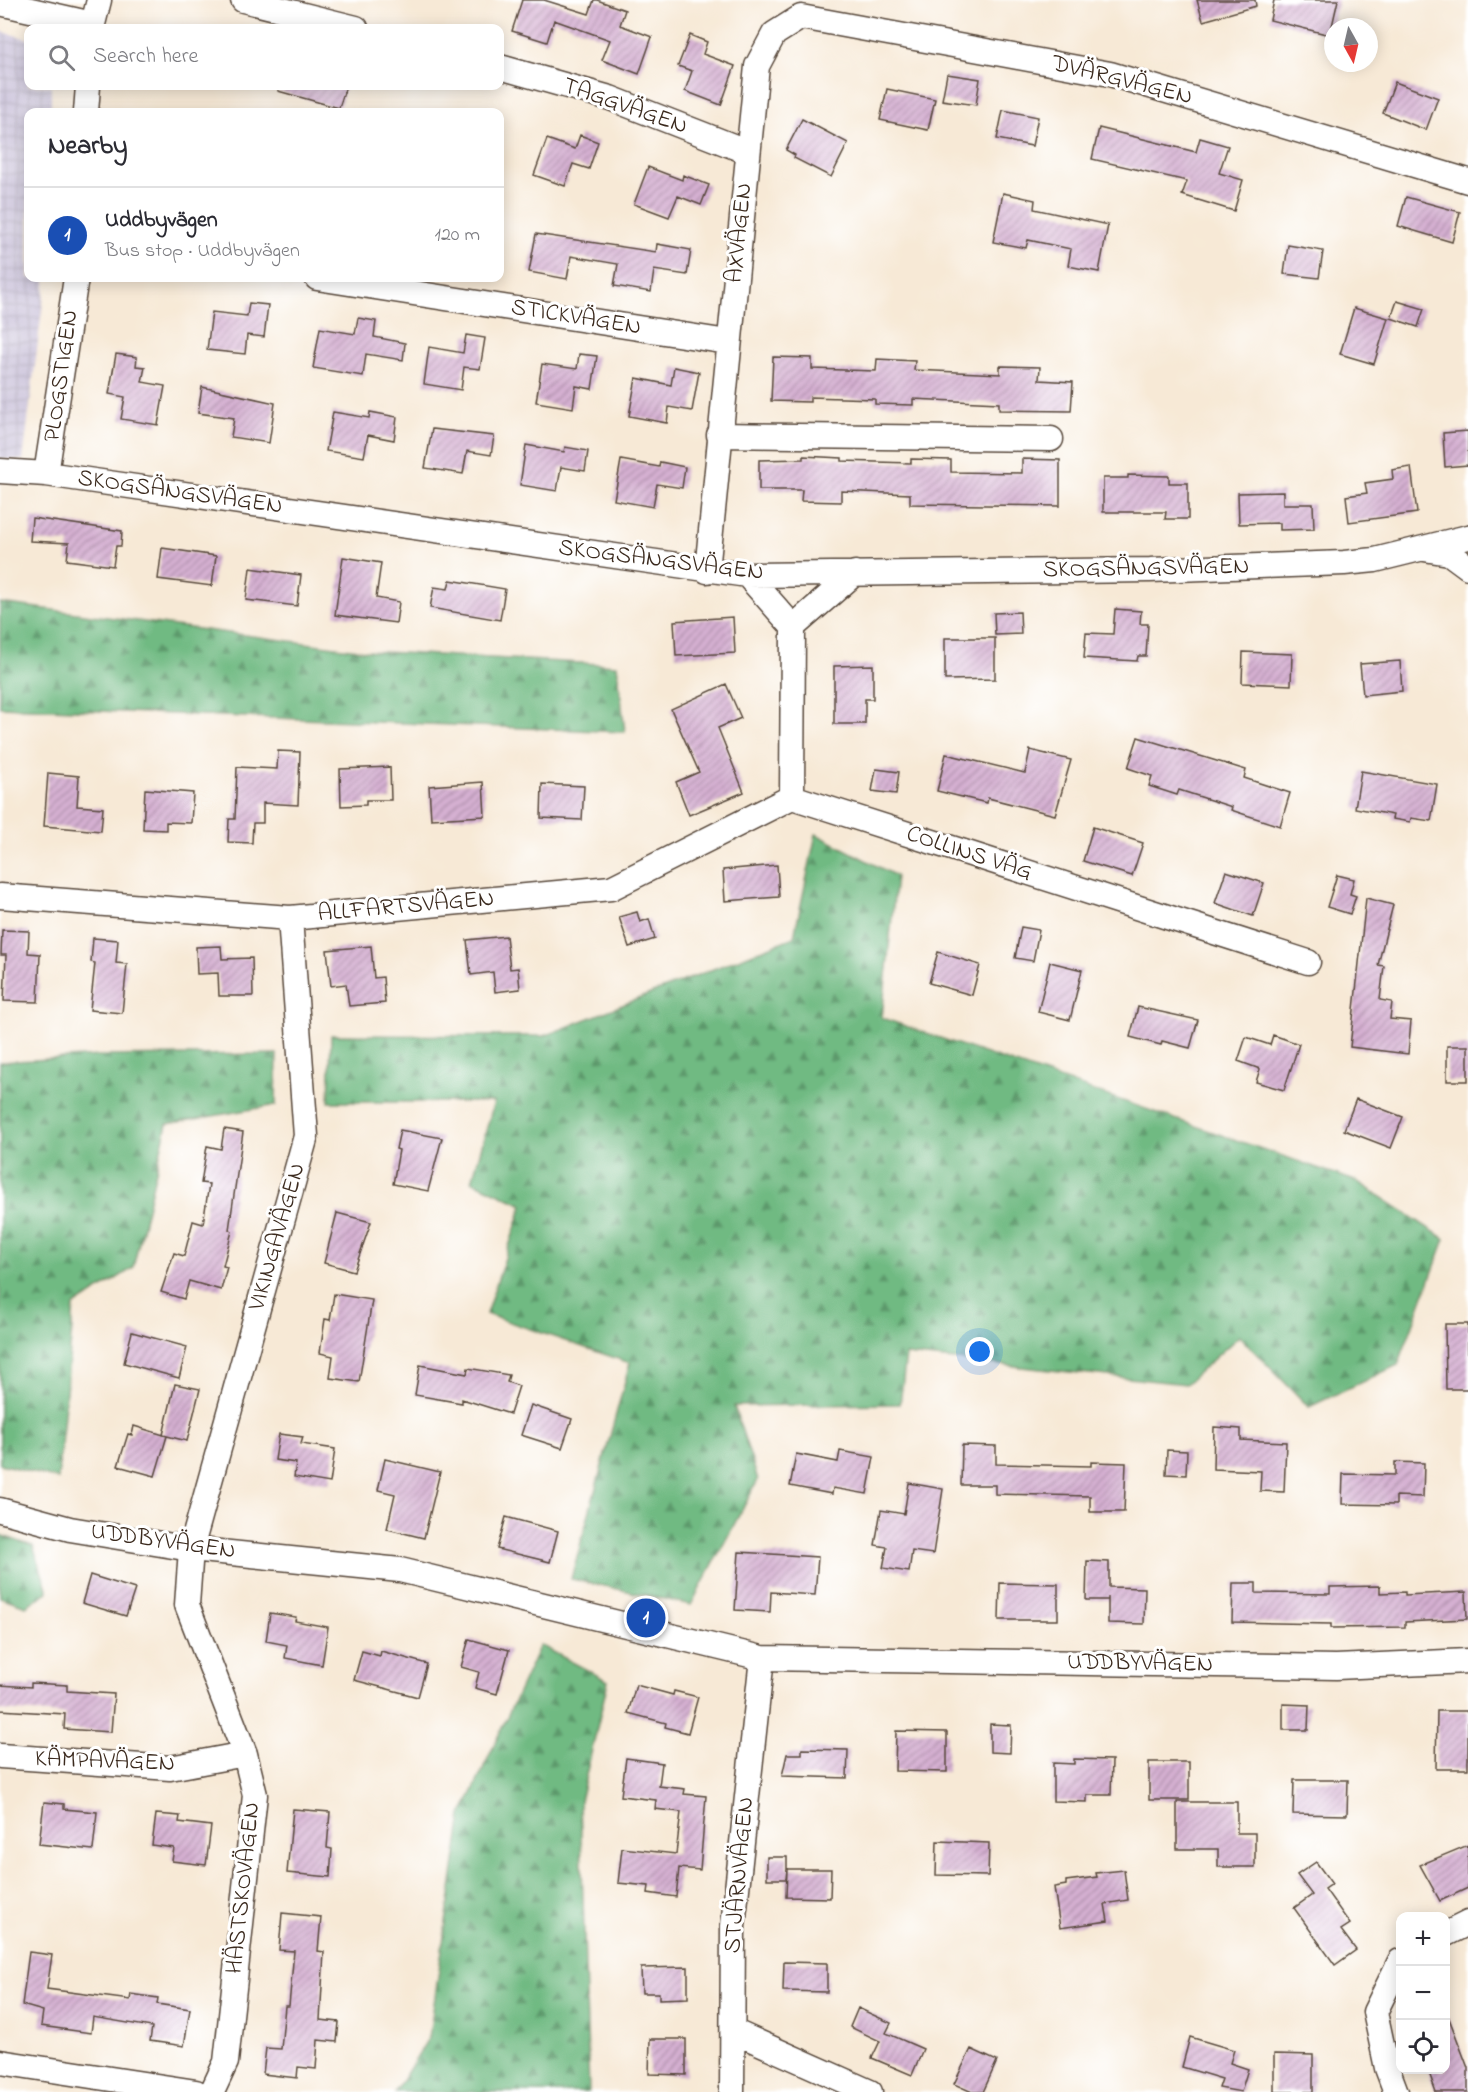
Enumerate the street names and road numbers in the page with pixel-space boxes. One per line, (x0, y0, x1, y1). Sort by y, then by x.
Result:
street label: DVÄRGVÄGEN (1047, 46, 1196, 115)
street label: TAGGVÄGEN (558, 69, 692, 145)
street label: AXVÄGEN (717, 181, 763, 285)
street label: STICKVÄGEN (508, 290, 644, 346)
street label: PLOGSTIGEN (35, 308, 89, 444)
street label: SKOGSÄNGSVÄGEN (75, 461, 285, 525)
street label: SKOGSÄNGSVÄGEN (556, 531, 766, 591)
street label: SKOGSÄNGSVÄGEN (1042, 550, 1250, 588)
street label: COLLINS VÄG (902, 817, 1036, 891)
street label: ALLFARTSVÄGEN (316, 882, 496, 932)
street label: VIKINGAVÄGEN (240, 1159, 316, 1316)
street label: UDDBYVÄGEN (88, 1515, 238, 1569)
street label: UDDBYVÄGEN (1067, 1645, 1213, 1683)
street label: KÄMPAVÄGEN (34, 1742, 176, 1782)
street label: STJÄRNVÄGEN (716, 1795, 764, 1955)
street label: HÄSTSKOVÄGEN (218, 1800, 270, 1976)

